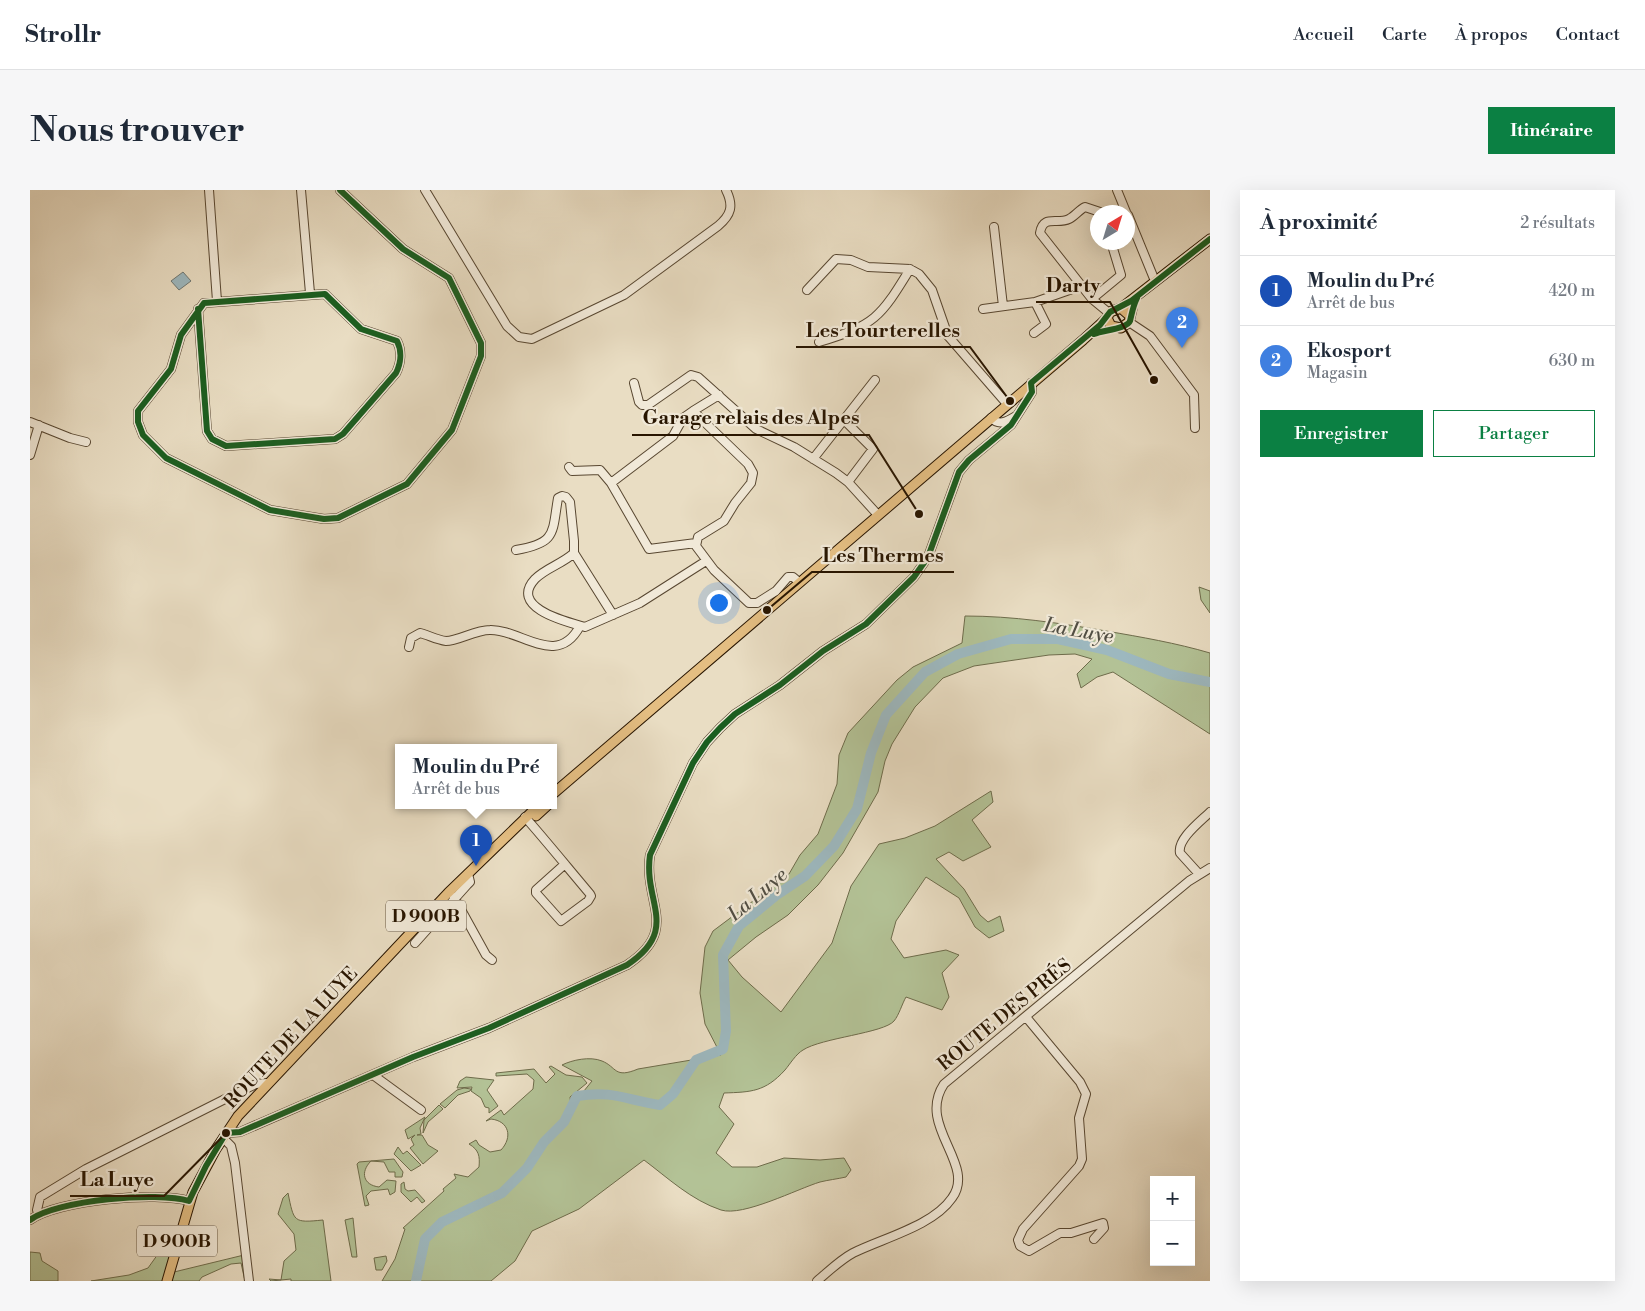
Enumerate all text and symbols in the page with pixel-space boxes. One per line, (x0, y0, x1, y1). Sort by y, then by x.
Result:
text: Strollr (25, 20, 101, 50)
text: Accueil (1293, 23, 1354, 46)
text: Carte (1382, 23, 1427, 46)
text: À propos (1455, 23, 1528, 46)
text: Contact (1556, 23, 1620, 46)
button: Itinéraire (1488, 107, 1615, 154)
text: Nous trouver (30, 109, 245, 152)
north arrow (1090, 205, 1135, 250)
text: À proximité (1260, 210, 1377, 236)
text: 2 résultats (1520, 213, 1595, 233)
callout: Darty (1036, 267, 1110, 302)
text: Moulin du Pré (1307, 269, 1434, 293)
text: Darty (1046, 274, 1101, 299)
text: 1 (1272, 281, 1280, 301)
text: 420 m (1548, 281, 1595, 301)
text: Arrêt de bus (1307, 293, 1395, 313)
pin: 2 (1166, 307, 1198, 348)
callout: Les Tourterelles (796, 312, 970, 347)
text: Les Tourterelles (806, 319, 960, 344)
text: Ekosport (1307, 339, 1391, 363)
text: 2 (1271, 351, 1281, 371)
text: 630 m (1549, 351, 1595, 371)
text: Magasin (1307, 363, 1367, 383)
callout: Garage relais des Alpes (632, 400, 869, 435)
text: Garage relais des Alpes (643, 406, 859, 431)
button: Enregistrer (1260, 410, 1423, 457)
button: Partager (1433, 410, 1595, 457)
callout: Les Thermes (812, 537, 954, 572)
text: Les Thermes (822, 544, 944, 569)
your location (706, 590, 732, 616)
water label: La Luye (1041, 613, 1116, 650)
popup (395, 744, 557, 809)
text: Moulin du Pré (412, 755, 540, 779)
text: Arrêt de bus (412, 779, 500, 799)
pin: 1 (460, 825, 492, 866)
water label: La Luye (722, 863, 793, 928)
road number: D 900B (386, 900, 466, 931)
street label: ROUTE DES PRÉS (932, 953, 1076, 1076)
street label: ROUTE DE LA LUYE (219, 962, 363, 1114)
callout: La Luye (70, 1161, 164, 1196)
text: La Luye (80, 1168, 154, 1193)
map controls (1150, 1176, 1195, 1266)
button: + (1150, 1176, 1195, 1221)
button: − (1150, 1221, 1195, 1266)
road number: D 900B (137, 1226, 217, 1256)

